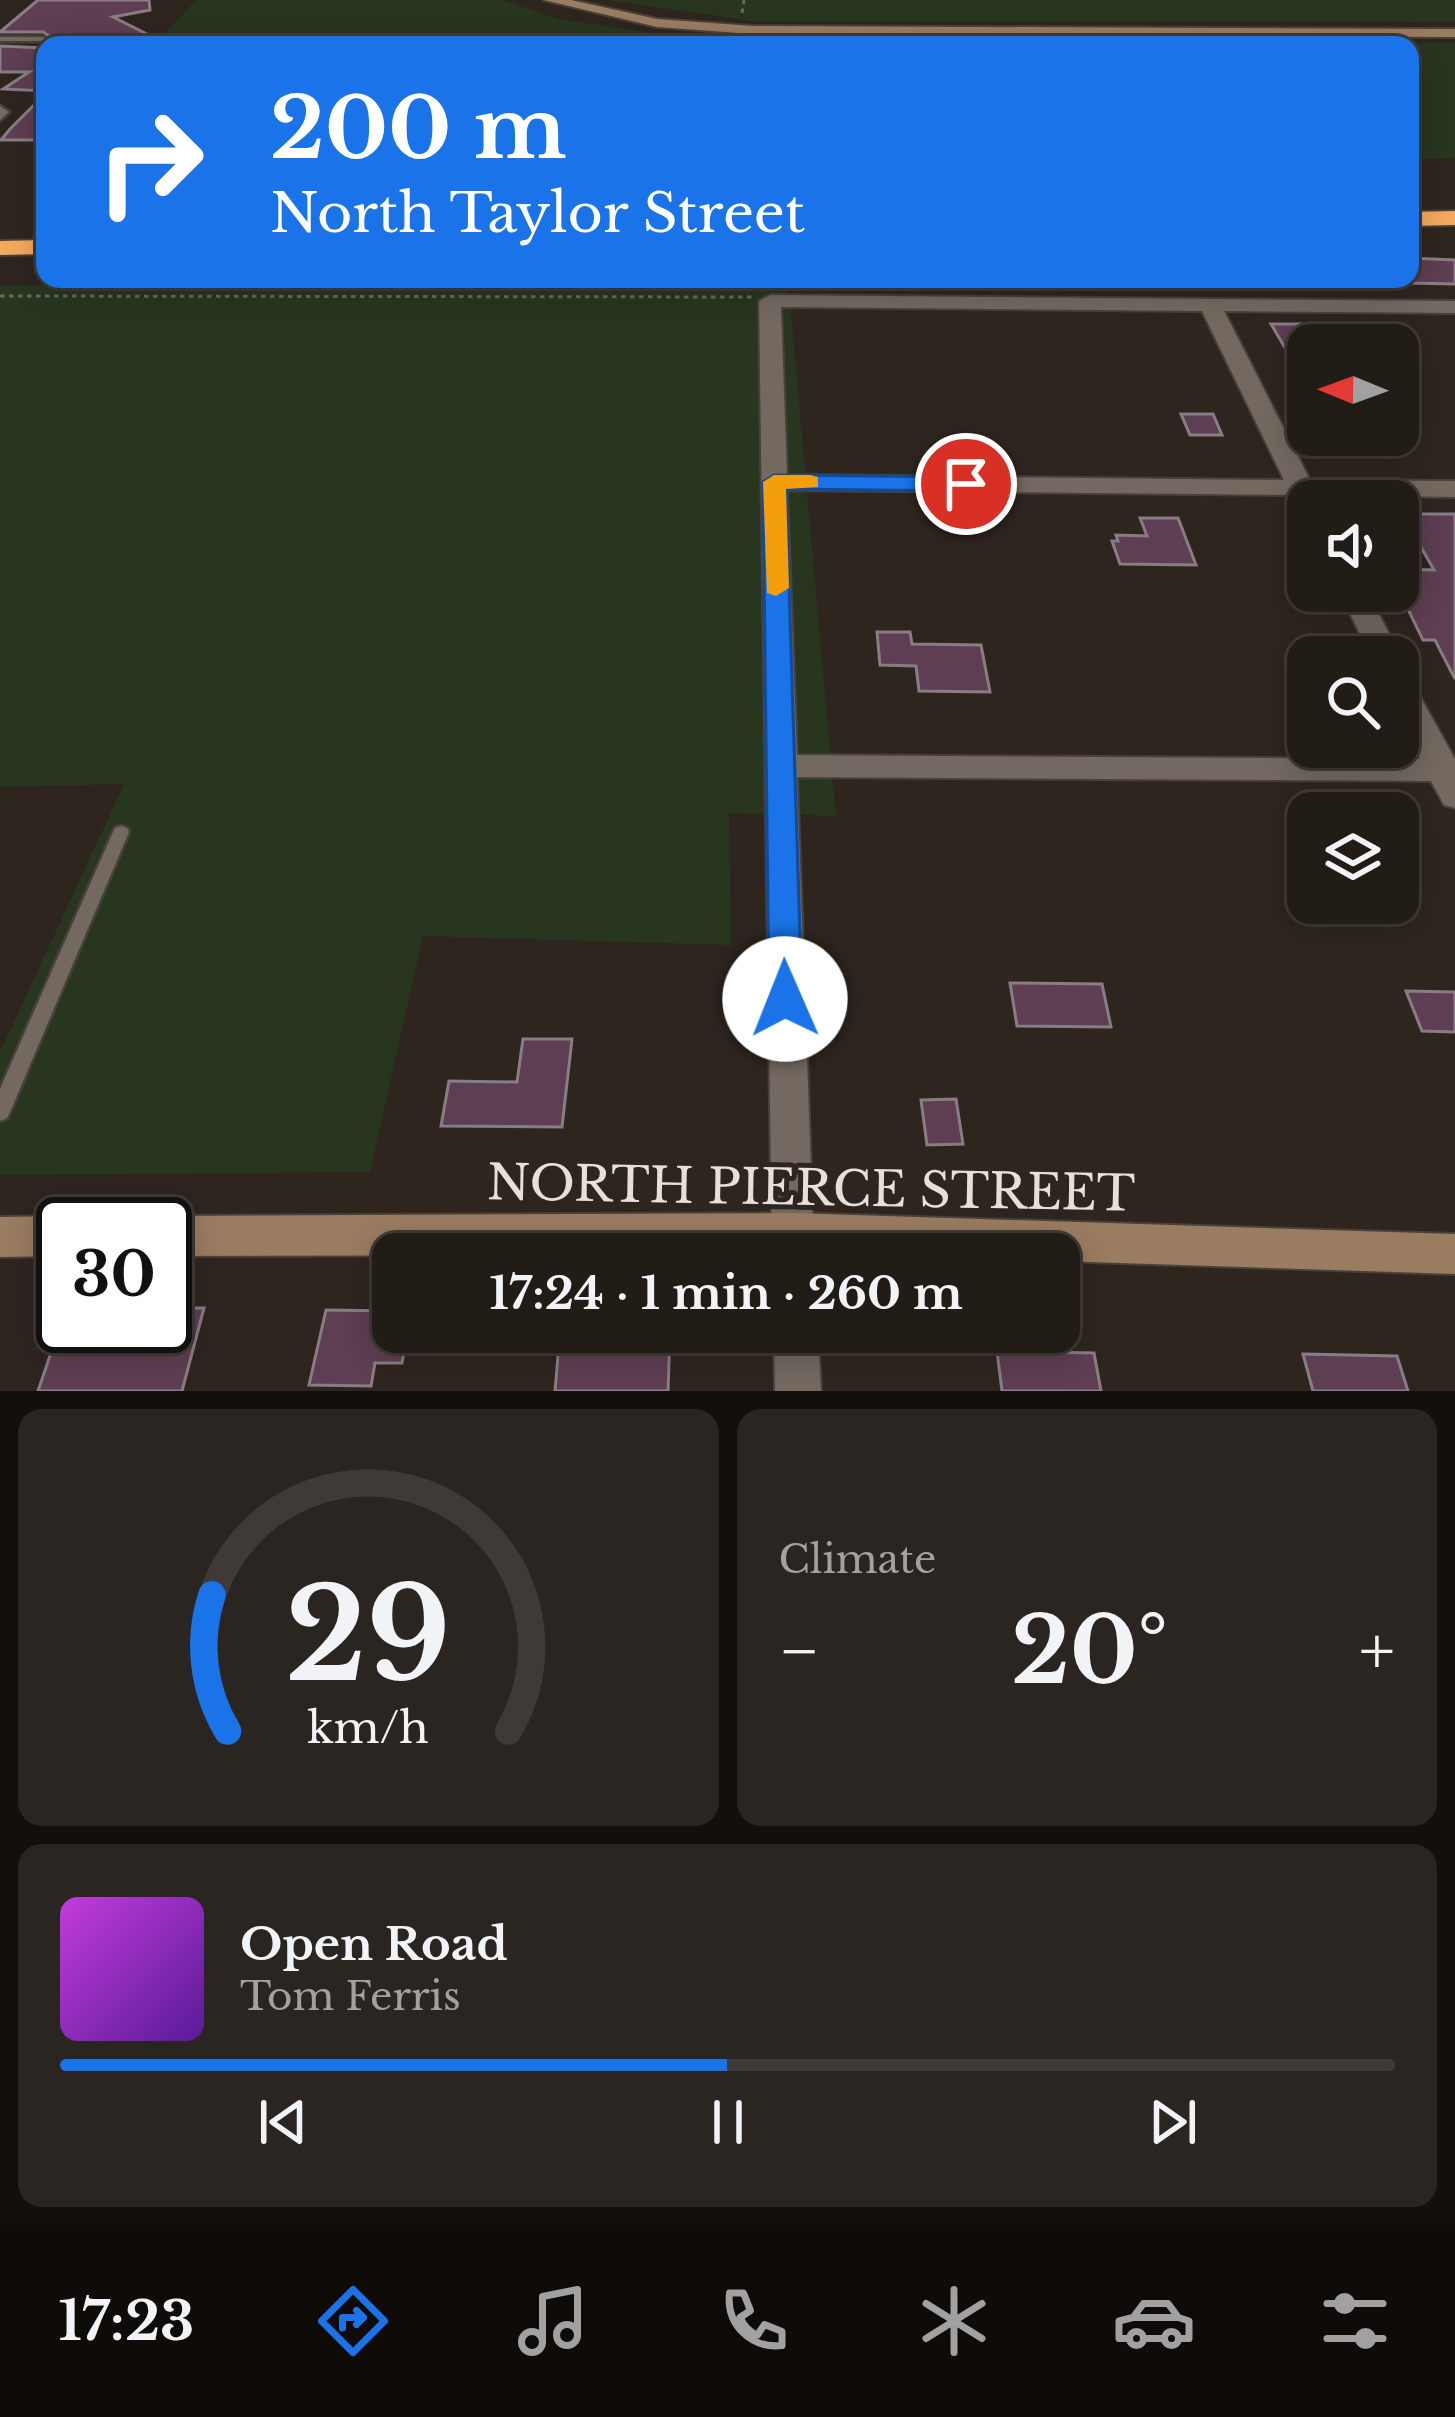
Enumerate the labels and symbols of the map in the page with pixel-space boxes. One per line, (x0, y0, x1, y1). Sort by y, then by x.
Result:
north arrow (1287, 324, 1419, 456)
pin (915, 433, 1017, 535)
position arrow (722, 936, 848, 1062)
street label: NORTH PIERCE STREET (486, 1152, 1136, 1224)
speed limit sign: 30 (36, 1197, 192, 1353)

